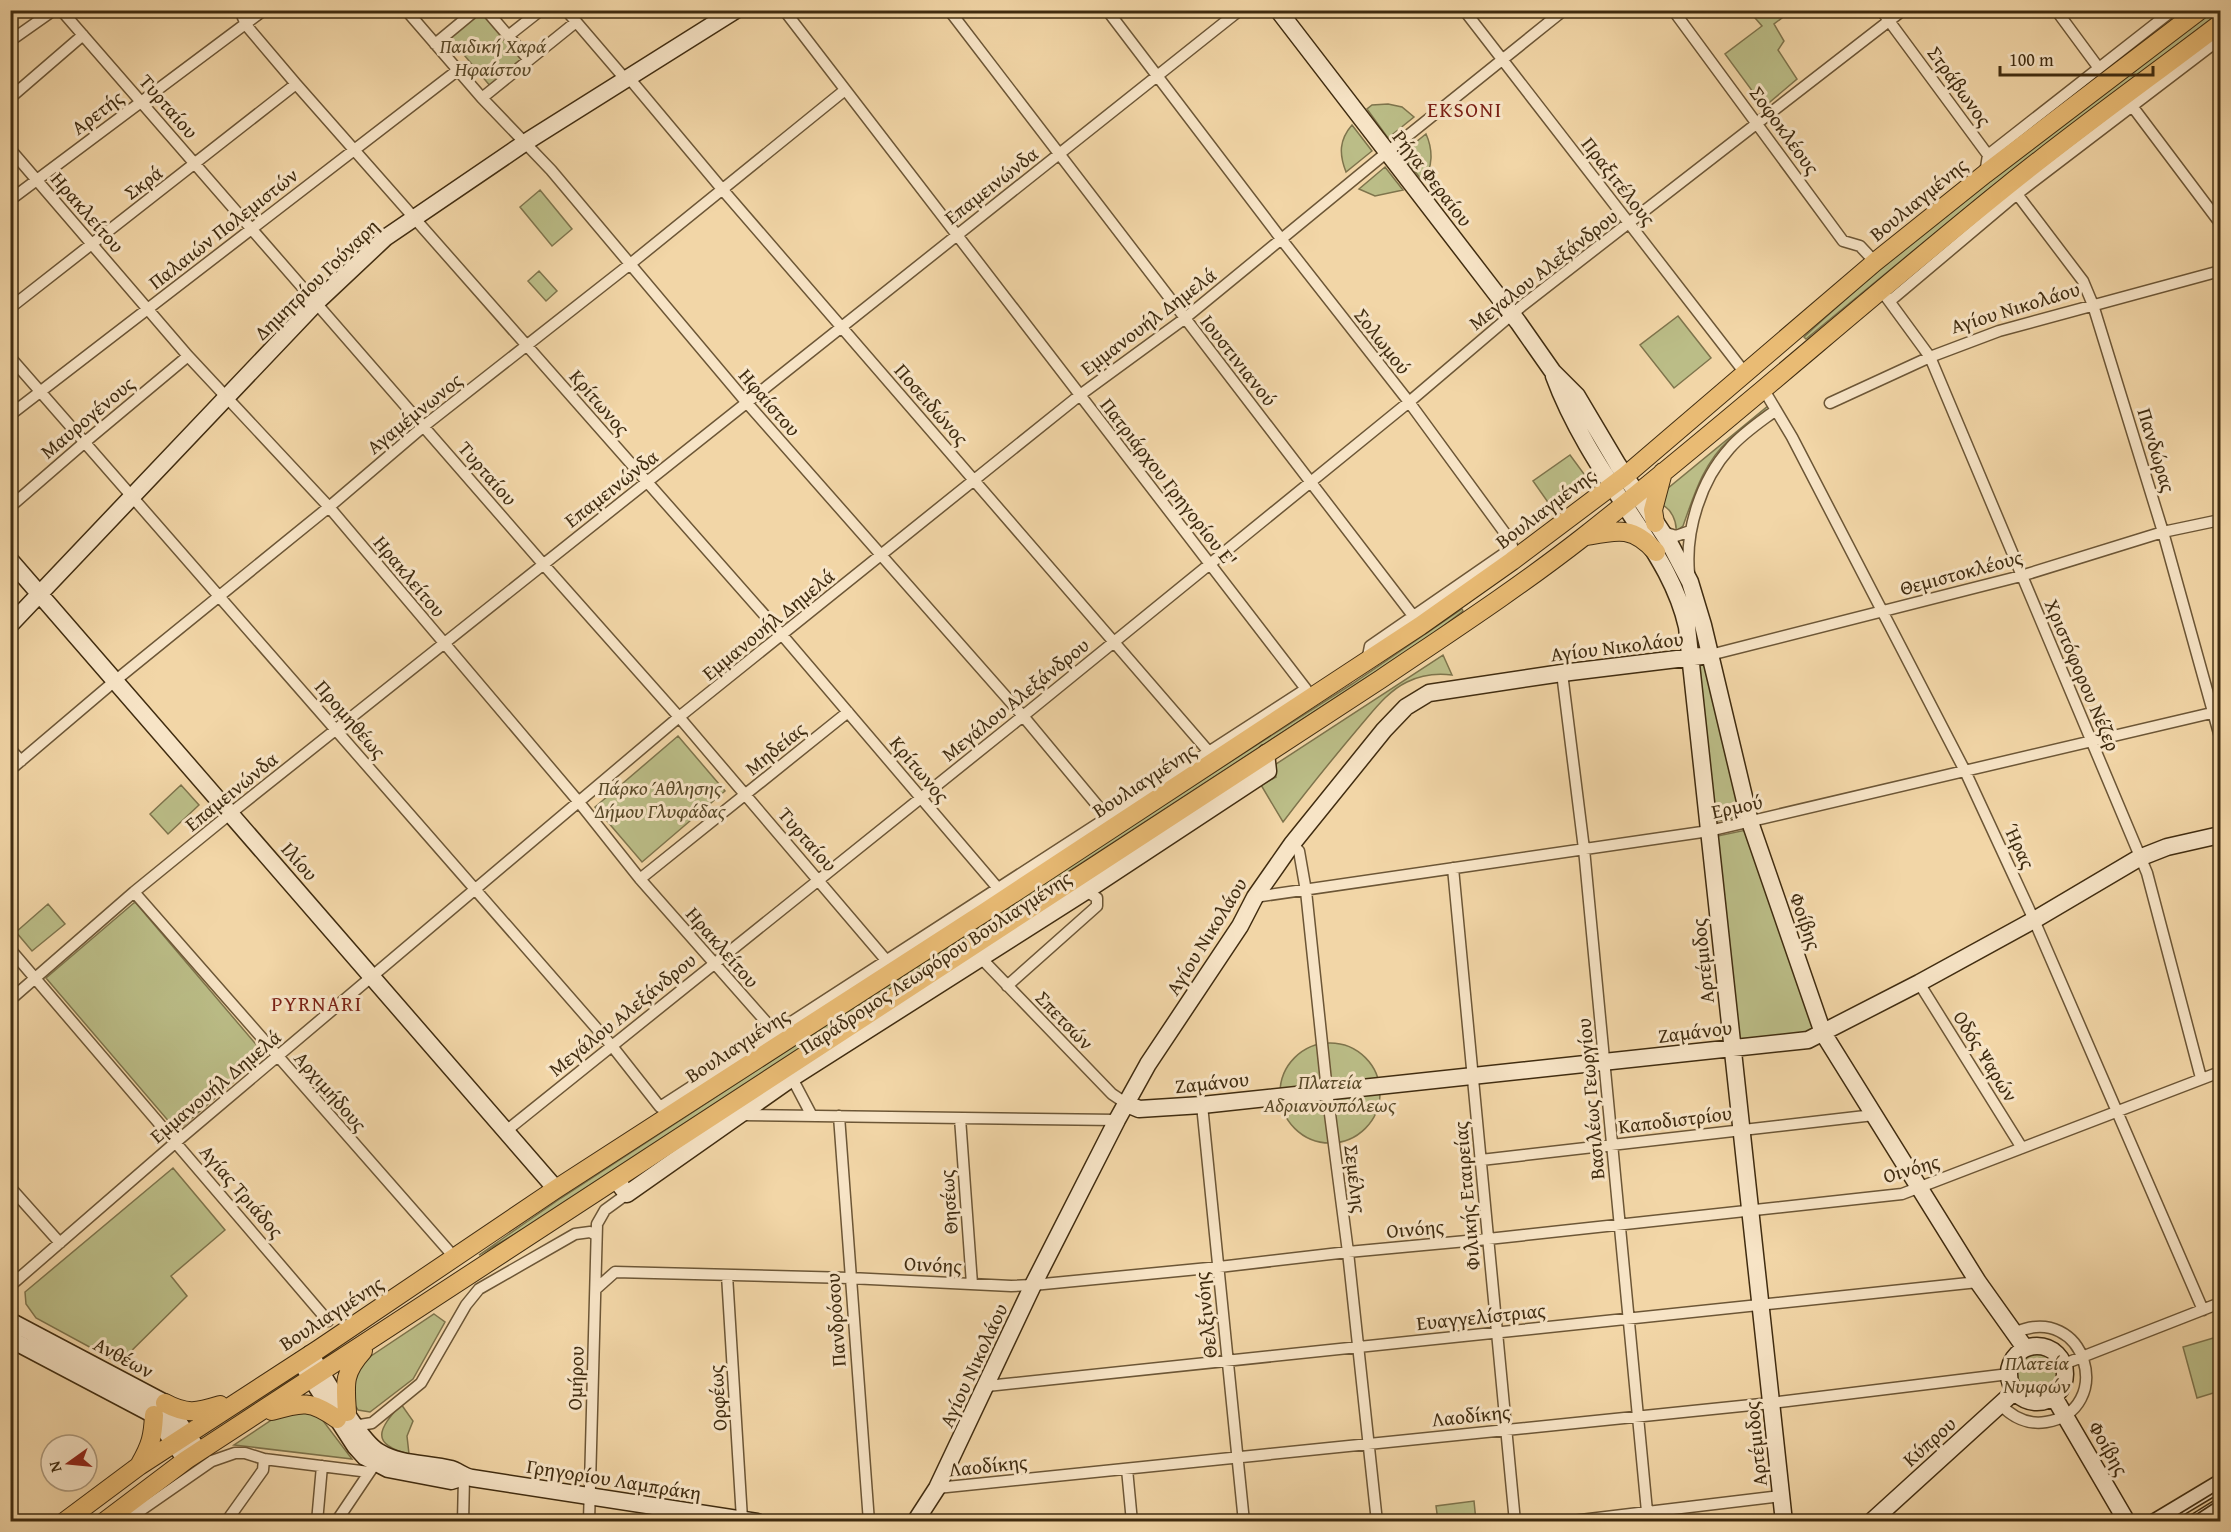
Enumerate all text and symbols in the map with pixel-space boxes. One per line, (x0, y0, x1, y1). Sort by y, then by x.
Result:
park label: Παιδική Χαρά Ηφαίστου (439, 31, 547, 83)
scale bar (2000, 39, 2153, 77)
street label: Στράβωνος (1921, 40, 1999, 133)
text: 100 m (2009, 46, 2054, 73)
street label: Τυρταίου (133, 67, 205, 145)
street label: Σοφοκλέους (1743, 80, 1827, 181)
street label: Αρετής (65, 82, 130, 141)
district label: EKSONI (1427, 94, 1503, 125)
street label: Ρήγα Φεραίου (1386, 124, 1480, 232)
street label: Πραξιτέλους (1575, 130, 1663, 232)
street label: Επαμεινώνδα (938, 139, 1044, 231)
street label: Βουλιαγμένης (1863, 150, 1974, 248)
street label: Σκρά (118, 158, 168, 206)
street label: Παλαιών Πολεμιστών (142, 160, 304, 296)
street label: Ηρακλείτου (45, 165, 131, 259)
street label: Μεγαλου Αλεξάνδρου (1462, 201, 1624, 337)
street label: Δημητρίου Γούναρη (247, 212, 385, 346)
street label: Εμμανουήλ Δημελά (1074, 260, 1222, 382)
street label: Αγίου Νικολάου (1947, 274, 2083, 340)
street label: Σολωμού (1348, 302, 1418, 380)
street label: Ιουστινιανού (1194, 308, 1284, 412)
street label: Ποσειδώνος (888, 357, 976, 452)
street label: Ηφαίστου (732, 361, 808, 443)
street label: Κρίτωνος (563, 362, 637, 442)
street label: Αγαμέμνωνος (360, 365, 468, 461)
street label: Μαυρογένους (34, 369, 141, 465)
street label: Πατριάρχου Γρηγορίου E' (1094, 391, 1244, 573)
street label: Πανδώρας (2130, 404, 2184, 496)
street label: Τυρταίου (452, 434, 524, 512)
street label: Επαμεινώνδα (558, 442, 664, 534)
street label: Βουλιαγμένης (1489, 460, 1602, 555)
street label: Ηρακλείτου (367, 529, 453, 623)
street label: Θεμιστοκλέους (1897, 542, 2026, 602)
street label: Εμμανουήλ Δημελά (695, 561, 841, 687)
street label: Χριστόφορου Νέζερ (2038, 594, 2128, 756)
street label: Αγίου Νικολάου (1549, 623, 1685, 669)
street label: Μεγάλου Αλεξάνδρου (935, 630, 1095, 768)
street label: Προμηθέως (308, 673, 394, 765)
street label: Μηδείας (738, 714, 812, 782)
street label: Κρίτωνος (883, 729, 957, 809)
street label: Βουλιαγμένης (1086, 735, 1202, 824)
street label: Επαμεινώνδα (178, 744, 284, 838)
park label: Πάρκο Άθλησης Δήμου Γλυφάδας (594, 773, 727, 825)
street label: Ερμού (1709, 786, 1765, 826)
street label: Τυρταίου (772, 800, 844, 878)
street label: Ήρας (1997, 819, 2043, 874)
street label: Ιλίου (275, 835, 325, 887)
street label: Παράδρομος Λεωφόρου Βουλιαγμένης (793, 863, 1077, 1061)
street label: Αγίου Νικολάου (1158, 872, 1254, 1000)
street label: Φοίβης (1783, 888, 1829, 954)
street label: Ηρακλείτου (680, 900, 766, 994)
street label: Αρτέμιδος (1683, 917, 1721, 1005)
street label: Μεγάλου Αλεξάνδρου (542, 945, 702, 1083)
street label: Σπετσών (1029, 984, 1101, 1056)
district label: PYRNARI (271, 988, 363, 1019)
street label: Βουλιαγμένης (679, 1000, 795, 1089)
street label: Οδóς Ψαρών (1946, 1005, 2026, 1107)
street label: Ζαμάνου (1656, 1012, 1734, 1050)
street label: Βασιλέως Γεωργίου (1568, 1017, 1612, 1181)
street label: Εμμανουήλ Δημελά (143, 1022, 287, 1150)
street label: Αρχιμήδους (288, 1044, 375, 1138)
street label: Ζαμάνου (1174, 1064, 1250, 1100)
park label: Πλατεία Αδριανουπόλεως (1263, 1067, 1397, 1119)
street label: Καποδιστρίου (1616, 1098, 1734, 1140)
street label: Φιλικής Εταιρείας (1445, 1120, 1487, 1272)
street label: Αγίας Τριάδος (193, 1138, 291, 1245)
street label: Σεμέλης (1337, 1143, 1375, 1215)
street label: Οινόης (1879, 1146, 1943, 1190)
street label: Θησέως (931, 1168, 965, 1235)
street label: Οινόης (1385, 1211, 1445, 1245)
street label: Οινόης (903, 1248, 963, 1280)
street label: Βουλιαγμένης (273, 1268, 389, 1357)
street label: Θελξινόης (1186, 1270, 1224, 1359)
street label: Πανδρόσου (817, 1272, 853, 1368)
street label: Ευαγγελίστριας (1415, 1295, 1548, 1337)
street label: Αγίου Νικολάου (932, 1298, 1014, 1432)
street label: Ανθέων (89, 1329, 159, 1385)
street label: Ομήρου (559, 1345, 591, 1411)
park label: Πλατεία Νυμφών (2002, 1348, 2071, 1400)
street label: Ορφέως (700, 1363, 734, 1432)
street label: Λαοδίκης (1430, 1396, 1512, 1434)
street label: Αρτέμιδος (1736, 1400, 1774, 1488)
street label: Κύπρου (1896, 1409, 1962, 1473)
street label: Φοίβης (2082, 1415, 2137, 1481)
north arrow (39, 1433, 99, 1493)
street label: Λαοδίκης (947, 1446, 1029, 1484)
street label: Γρηγορίου Λαμπράκη (525, 1451, 703, 1507)
text: N (41, 1458, 67, 1475)

